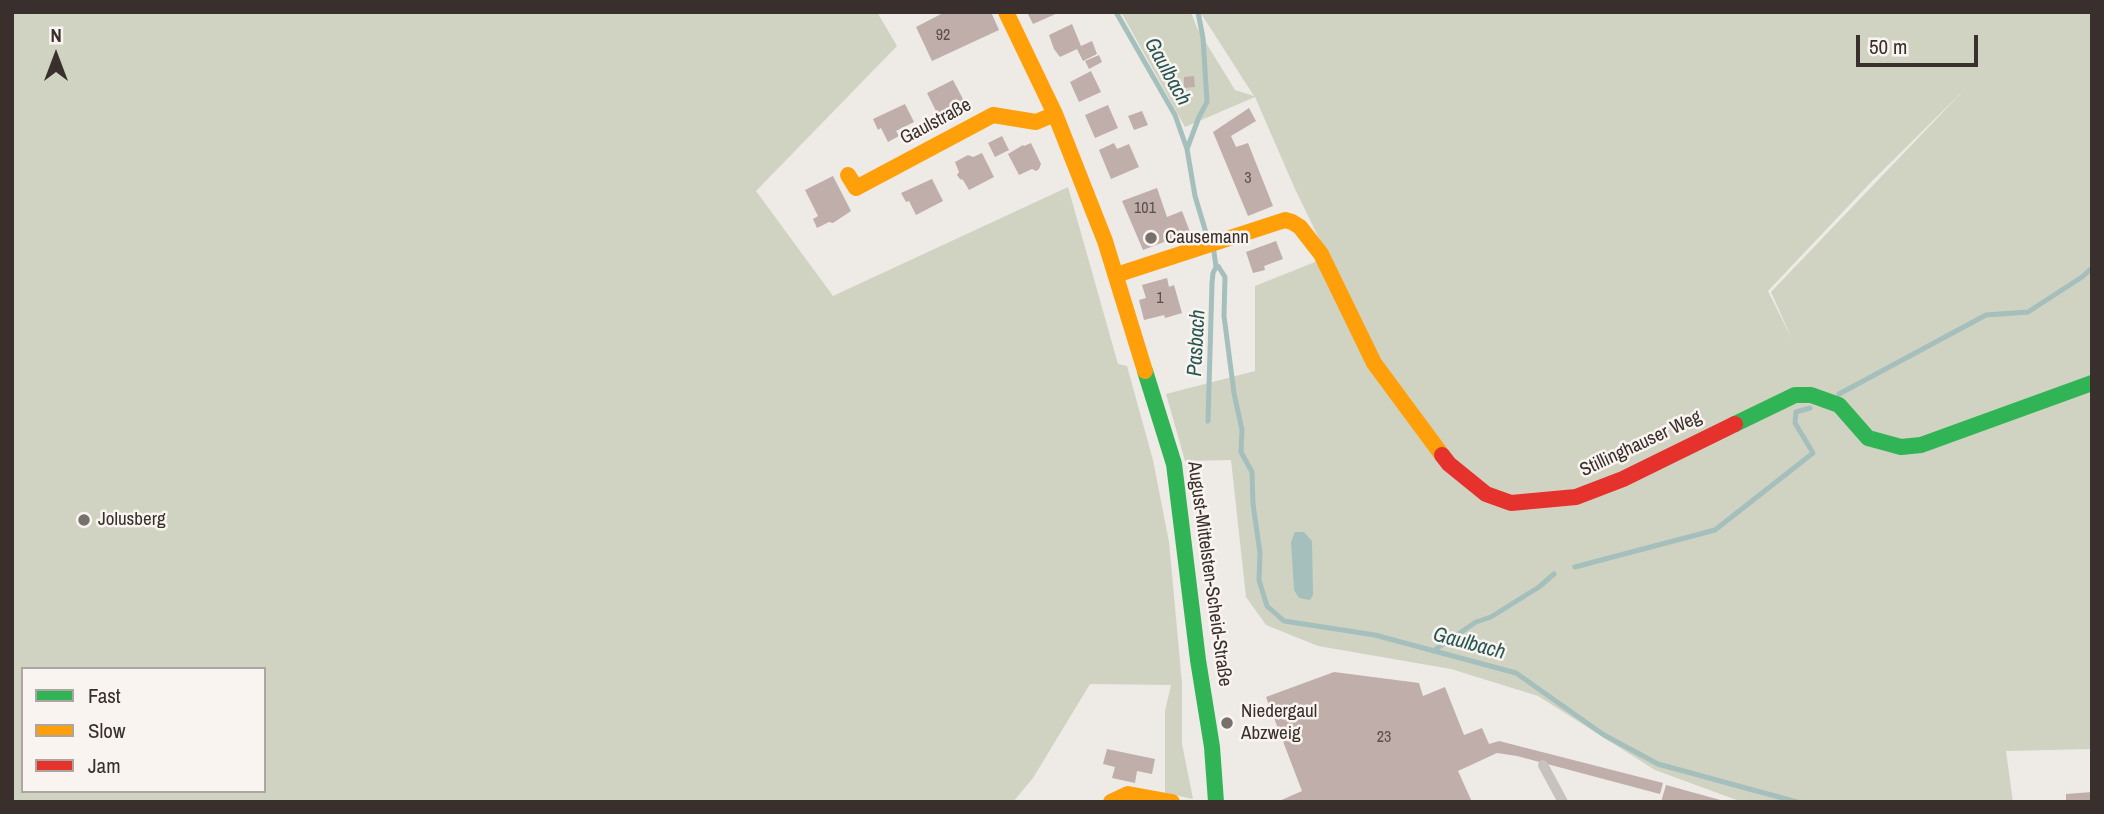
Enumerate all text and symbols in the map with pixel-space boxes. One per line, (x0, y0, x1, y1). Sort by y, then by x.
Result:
north arrow (21, 21, 91, 91)
scale bar (1859, 21, 1982, 65)
text: N (50, 22, 62, 48)
house number: 92 (936, 26, 950, 46)
text: 50 m (1869, 32, 1907, 61)
water label: Gaulbach (1138, 34, 1196, 110)
street label: Gaulstraße (897, 94, 975, 150)
house number: 3 (1244, 169, 1252, 189)
house number: 101 (1134, 199, 1156, 219)
place label: Causemann (1165, 227, 1249, 249)
marker: Causemann (1143, 230, 1159, 246)
house number: 1 (1156, 289, 1164, 309)
water label: Pasbach (1183, 309, 1211, 377)
street label: Stillinghauser Weg (1577, 406, 1705, 482)
street label: August-Mittelsten-Scheid-Straße (1182, 460, 1236, 688)
place label: Jolusberg (98, 509, 166, 531)
marker: Jolusberg (76, 512, 92, 528)
water label: Gaulbach (1430, 622, 1508, 666)
legend (21, 667, 266, 793)
text: Fast (88, 681, 121, 710)
place label: Niedergaul Abzweig (1241, 701, 1317, 745)
marker: Niedergaul Abzweig (1219, 715, 1235, 731)
text: Slow (88, 716, 125, 745)
house number: 23 (1377, 728, 1391, 748)
text: Jam (88, 751, 121, 780)

